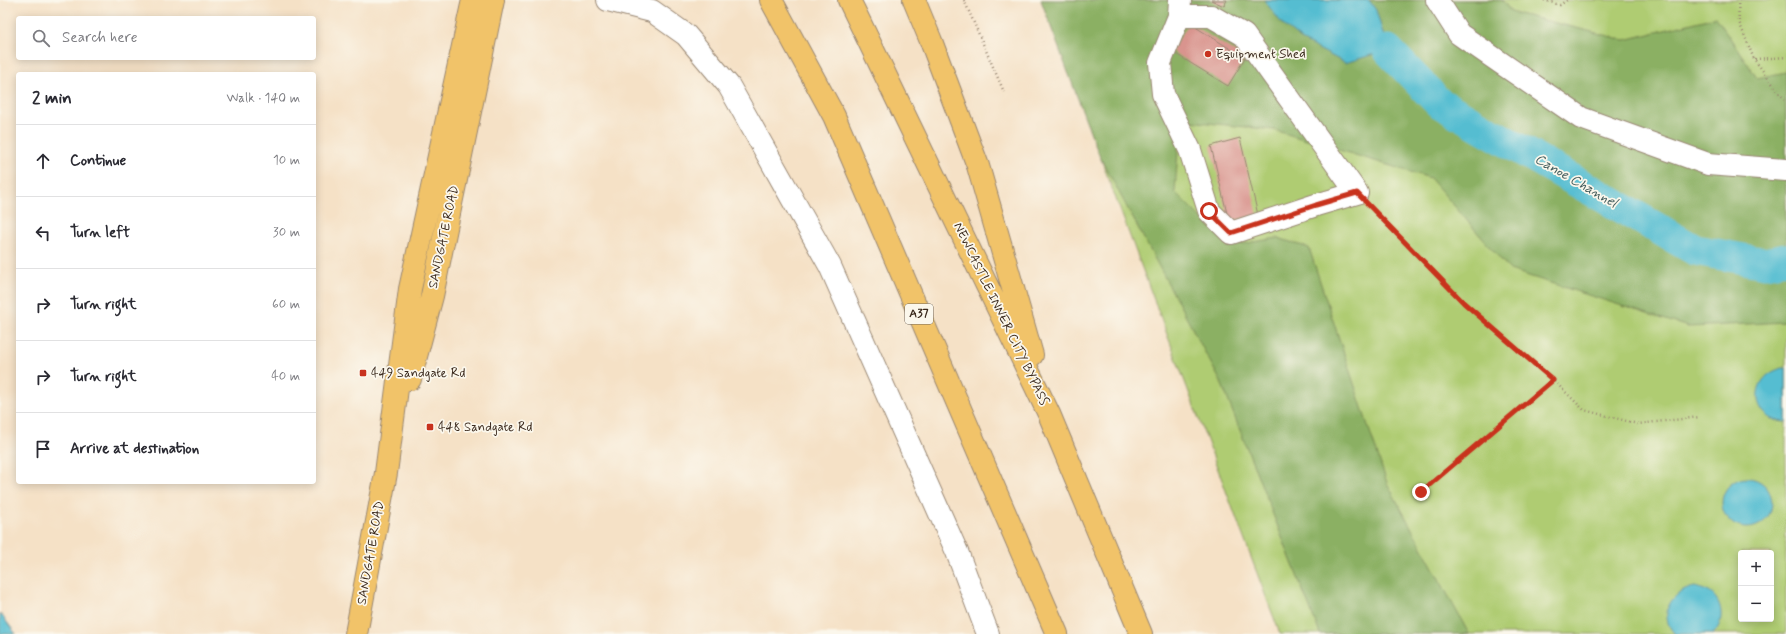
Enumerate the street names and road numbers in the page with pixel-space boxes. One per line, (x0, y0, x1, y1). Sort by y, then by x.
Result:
street label: SANDGATE ROAD (425, 184, 463, 290)
street label: NEWCASTLE INNER CITY BYPASS (949, 220, 1053, 409)
road number: A37 (905, 304, 933, 324)
street label: SANDGATE ROAD (354, 500, 388, 606)

